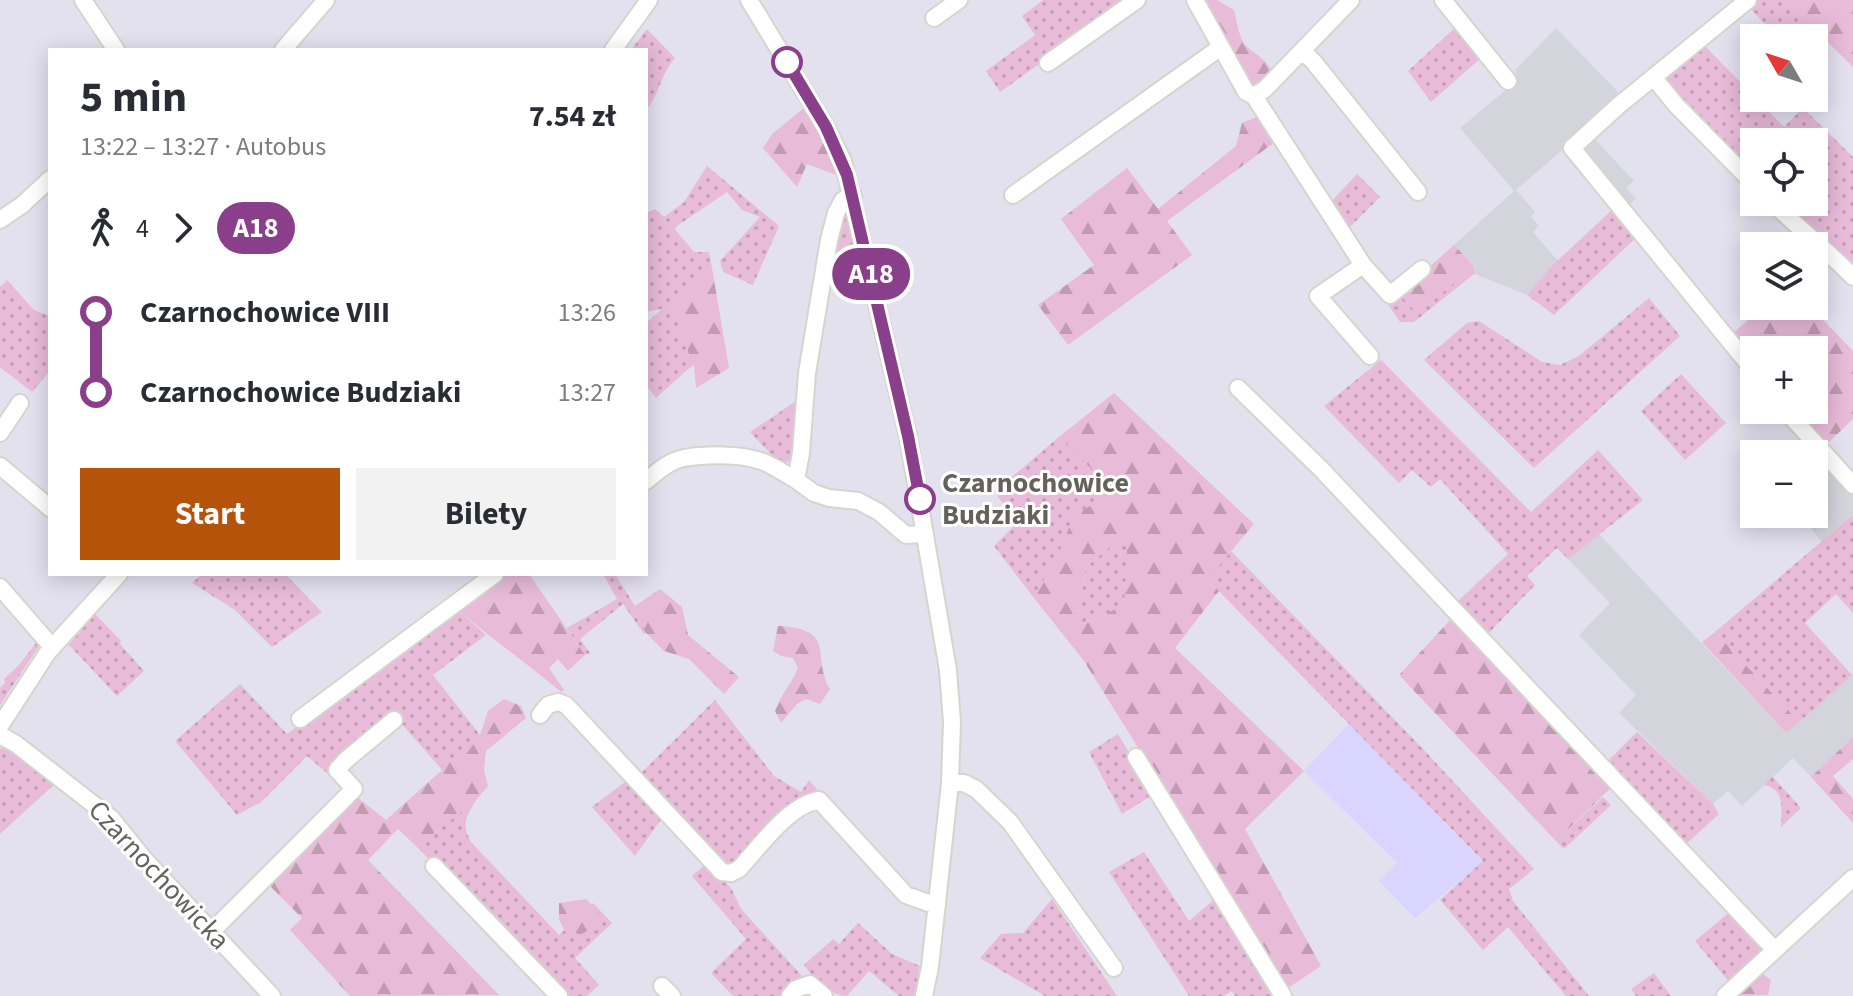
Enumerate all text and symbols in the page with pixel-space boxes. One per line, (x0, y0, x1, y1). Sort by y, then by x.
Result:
north arrow (1740, 24, 1828, 112)
map controls (1740, 24, 1828, 528)
unlabelled marker (772, 47, 802, 77)
text: 5 min (80, 66, 187, 129)
text: 7.54 zł (529, 95, 616, 138)
text: 13:22 – 13:27 · Autobus (80, 128, 326, 165)
button: locate (1740, 128, 1828, 216)
icon: walk (80, 206, 124, 250)
icon: forward (161, 206, 205, 250)
text: A18 (233, 208, 279, 248)
text: 4 (136, 210, 149, 247)
button: layers (1740, 232, 1828, 320)
line badge: A18 (825, 248, 917, 300)
text: A18 (848, 254, 894, 294)
text: Czarnochowice VIII (140, 291, 390, 334)
text: 13:26 (558, 294, 616, 331)
button: + (1740, 336, 1828, 424)
text: Czarnochowice Budziaki (140, 371, 461, 414)
text: 13:27 (558, 374, 616, 411)
button: − (1740, 440, 1828, 528)
place label: Czarnochowice Budziaki (942, 463, 1129, 535)
button: Start (80, 468, 340, 560)
button: Bilety (356, 468, 616, 560)
marker: Czarnochowice Budziaki (905, 484, 935, 514)
street label: Czarnochowicka (79, 791, 239, 959)

